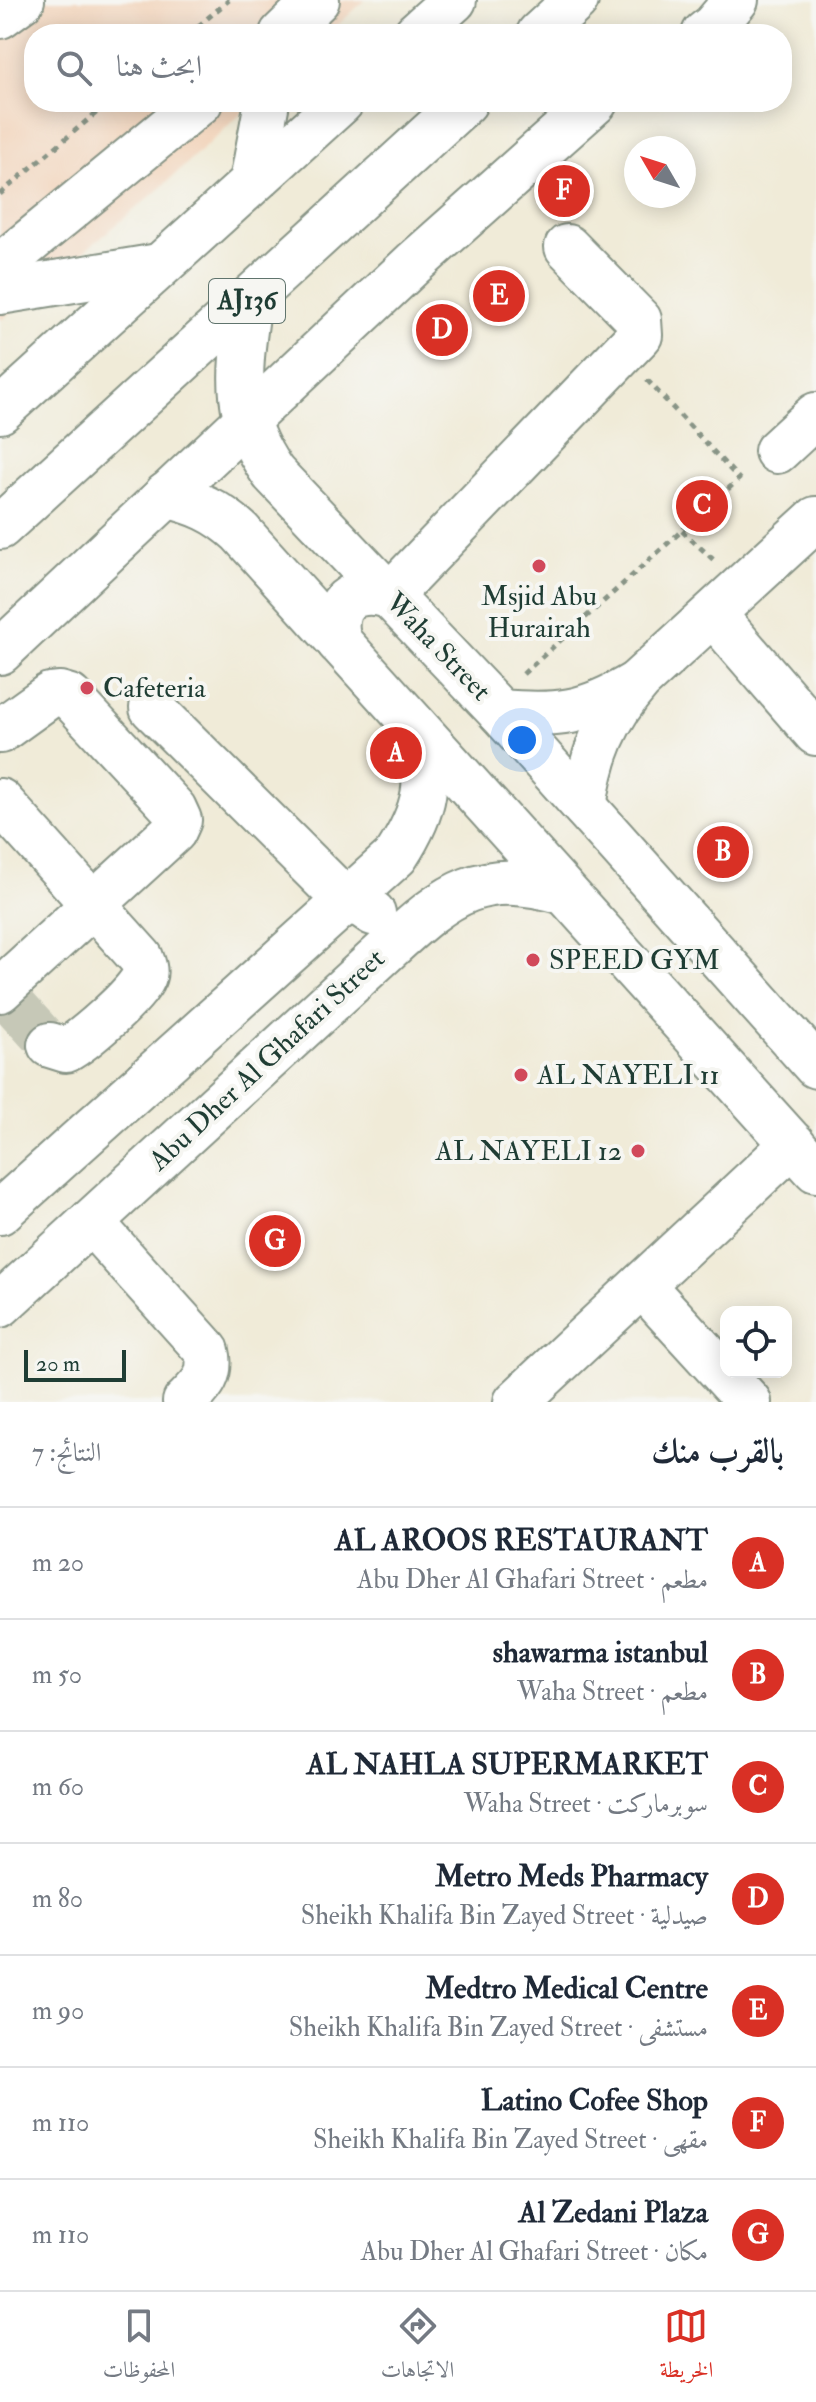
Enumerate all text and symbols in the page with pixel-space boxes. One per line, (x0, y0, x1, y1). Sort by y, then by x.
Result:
search box (24, 24, 792, 112)
icon: search (52, 46, 96, 90)
text: ابحث هنا (116, 48, 202, 85)
north arrow (624, 136, 696, 208)
pin: F (538, 161, 590, 221)
pin: E (473, 266, 525, 326)
road number: AJ136 (209, 279, 285, 323)
pin: D (416, 300, 468, 360)
pin: C (676, 476, 728, 536)
marker: Msjid Abu Hurairah (530, 557, 548, 575)
place label: Msjid Abu Hurairah (481, 579, 597, 646)
street label: Waha Street (377, 585, 498, 708)
place label: Cafeteria (103, 671, 206, 706)
marker: Cafeteria (78, 679, 96, 697)
your location (502, 720, 542, 760)
pin: A (370, 723, 422, 783)
pin: B (697, 822, 749, 882)
street label: Abu Dher Al Ghafari Street (141, 942, 392, 1179)
place label: SPEED GYM (549, 943, 720, 978)
marker: SPEED GYM (524, 951, 542, 969)
place label: AL NAYELI 11 (536, 1058, 720, 1093)
marker: AL NAYELI 11 (512, 1066, 530, 1084)
place label: AL NAYELI 12 (434, 1134, 622, 1169)
marker: AL NAYELI 12 (629, 1142, 647, 1160)
pin: G (249, 1211, 301, 1271)
map controls (720, 1306, 792, 1378)
button: locate (720, 1306, 792, 1378)
scale bar (24, 1346, 126, 1382)
text: 20 m (36, 1350, 80, 1378)
text: بالقرب منك (651, 1430, 784, 1473)
text: النتائج: 7 (32, 1437, 102, 1469)
text: AL AROOS RESTAURANT (335, 1522, 708, 1559)
text: 20 m (32, 1547, 84, 1579)
text: A (750, 1547, 766, 1579)
text: مطعم · Abu Dher Al Ghafari Street (357, 1564, 708, 1596)
text: shawarma istanbul (493, 1634, 708, 1671)
text: 50 m (32, 1659, 82, 1691)
text: B (749, 1659, 767, 1691)
text: مطعم · Waha Street (517, 1676, 708, 1708)
text: AL NAHLA SUPERMARKET (306, 1746, 708, 1783)
text: 60 m (32, 1771, 84, 1803)
text: C (748, 1771, 768, 1803)
text: سوبرماركت · Waha Street (464, 1788, 708, 1820)
text: Metro Meds Pharmacy (435, 1858, 708, 1895)
text: 80 m (32, 1883, 83, 1915)
text: D (747, 1883, 769, 1915)
text: صيدلية · Sheikh Khalifa Bin Zayed Street (301, 1900, 708, 1932)
text: Medtro Medical Centre (425, 1970, 708, 2007)
text: 90 m (32, 1995, 84, 2027)
text: E (749, 1995, 767, 2027)
text: مستشفى · Sheikh Khalifa Bin Zayed Street (289, 2012, 708, 2044)
text: Latino Cofee Shop (481, 2082, 708, 2119)
text: 110 m (32, 2107, 89, 2139)
text: F (750, 2107, 766, 2139)
text: مقهى · Sheikh Khalifa Bin Zayed Street (313, 2124, 708, 2156)
text: Al Zedani Plaza (519, 2194, 708, 2231)
text: 110 m (32, 2219, 89, 2251)
text: G (747, 2219, 769, 2251)
text: مكان · Abu Dher Al Ghafari Street (361, 2236, 708, 2268)
tab: المحفوظات (103, 2304, 175, 2391)
tab: الاتجاهات (381, 2304, 454, 2391)
tab: الخريطة (660, 2304, 713, 2391)

